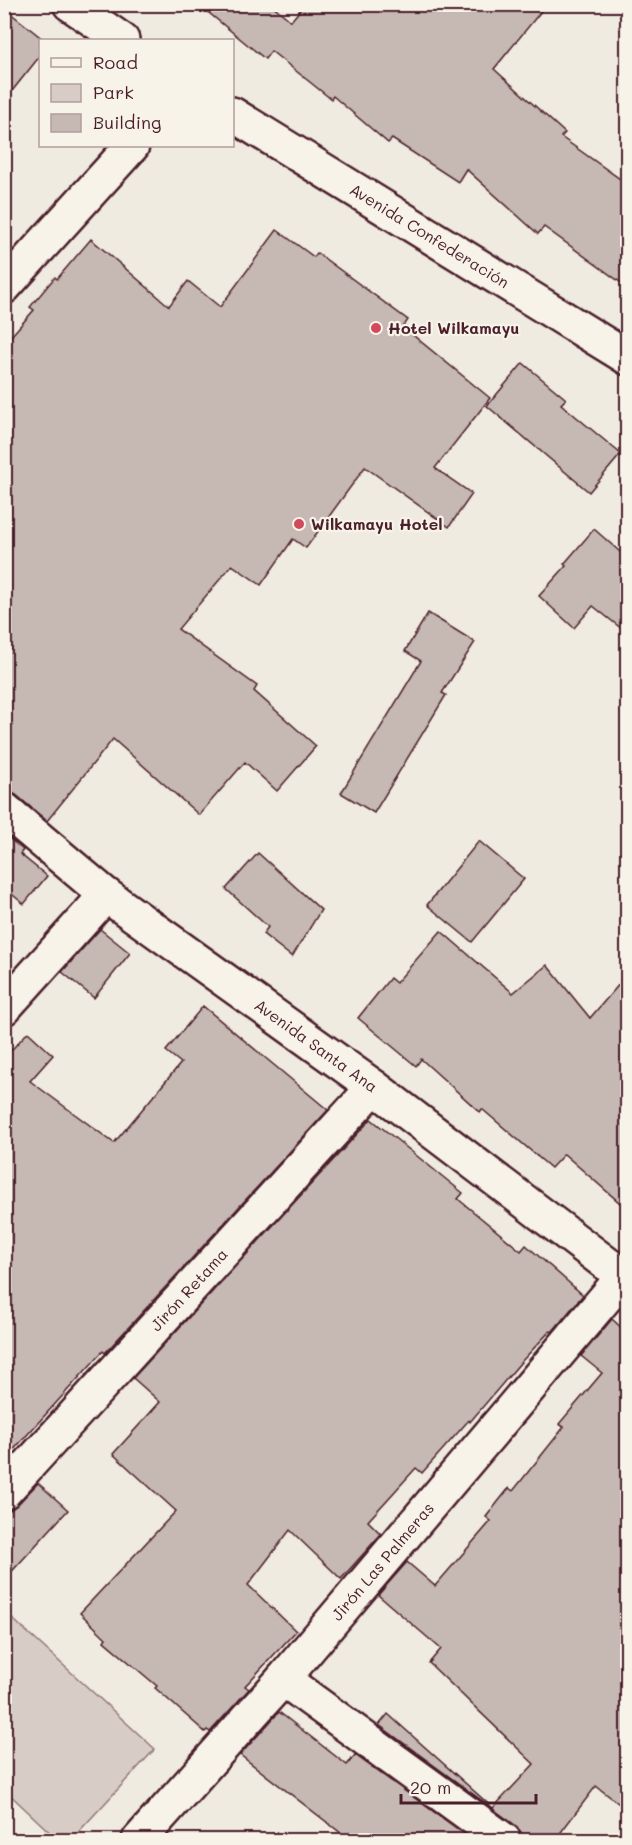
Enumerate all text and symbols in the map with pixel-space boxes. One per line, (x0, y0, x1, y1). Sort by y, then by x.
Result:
legend (39, 39, 234, 147)
text: Road (93, 50, 138, 74)
text: Park (93, 80, 134, 104)
text: Building (93, 110, 161, 134)
street label: Avenida Confederación (346, 178, 513, 292)
place label: Hotel Wilkamayu (388, 317, 520, 338)
marker: Hotel Wilkamayu (369, 321, 383, 335)
place label: Wilkamayu Hotel (311, 513, 443, 534)
marker: Wilkamayu Hotel (292, 517, 306, 531)
street label: Avenida Santa Ana (251, 994, 382, 1096)
street label: Jirón Retama (145, 1243, 232, 1335)
street label: Jirón Las Palmeras (326, 1498, 438, 1625)
scale bar (401, 1767, 536, 1805)
text: 20 m (410, 1775, 451, 1799)

